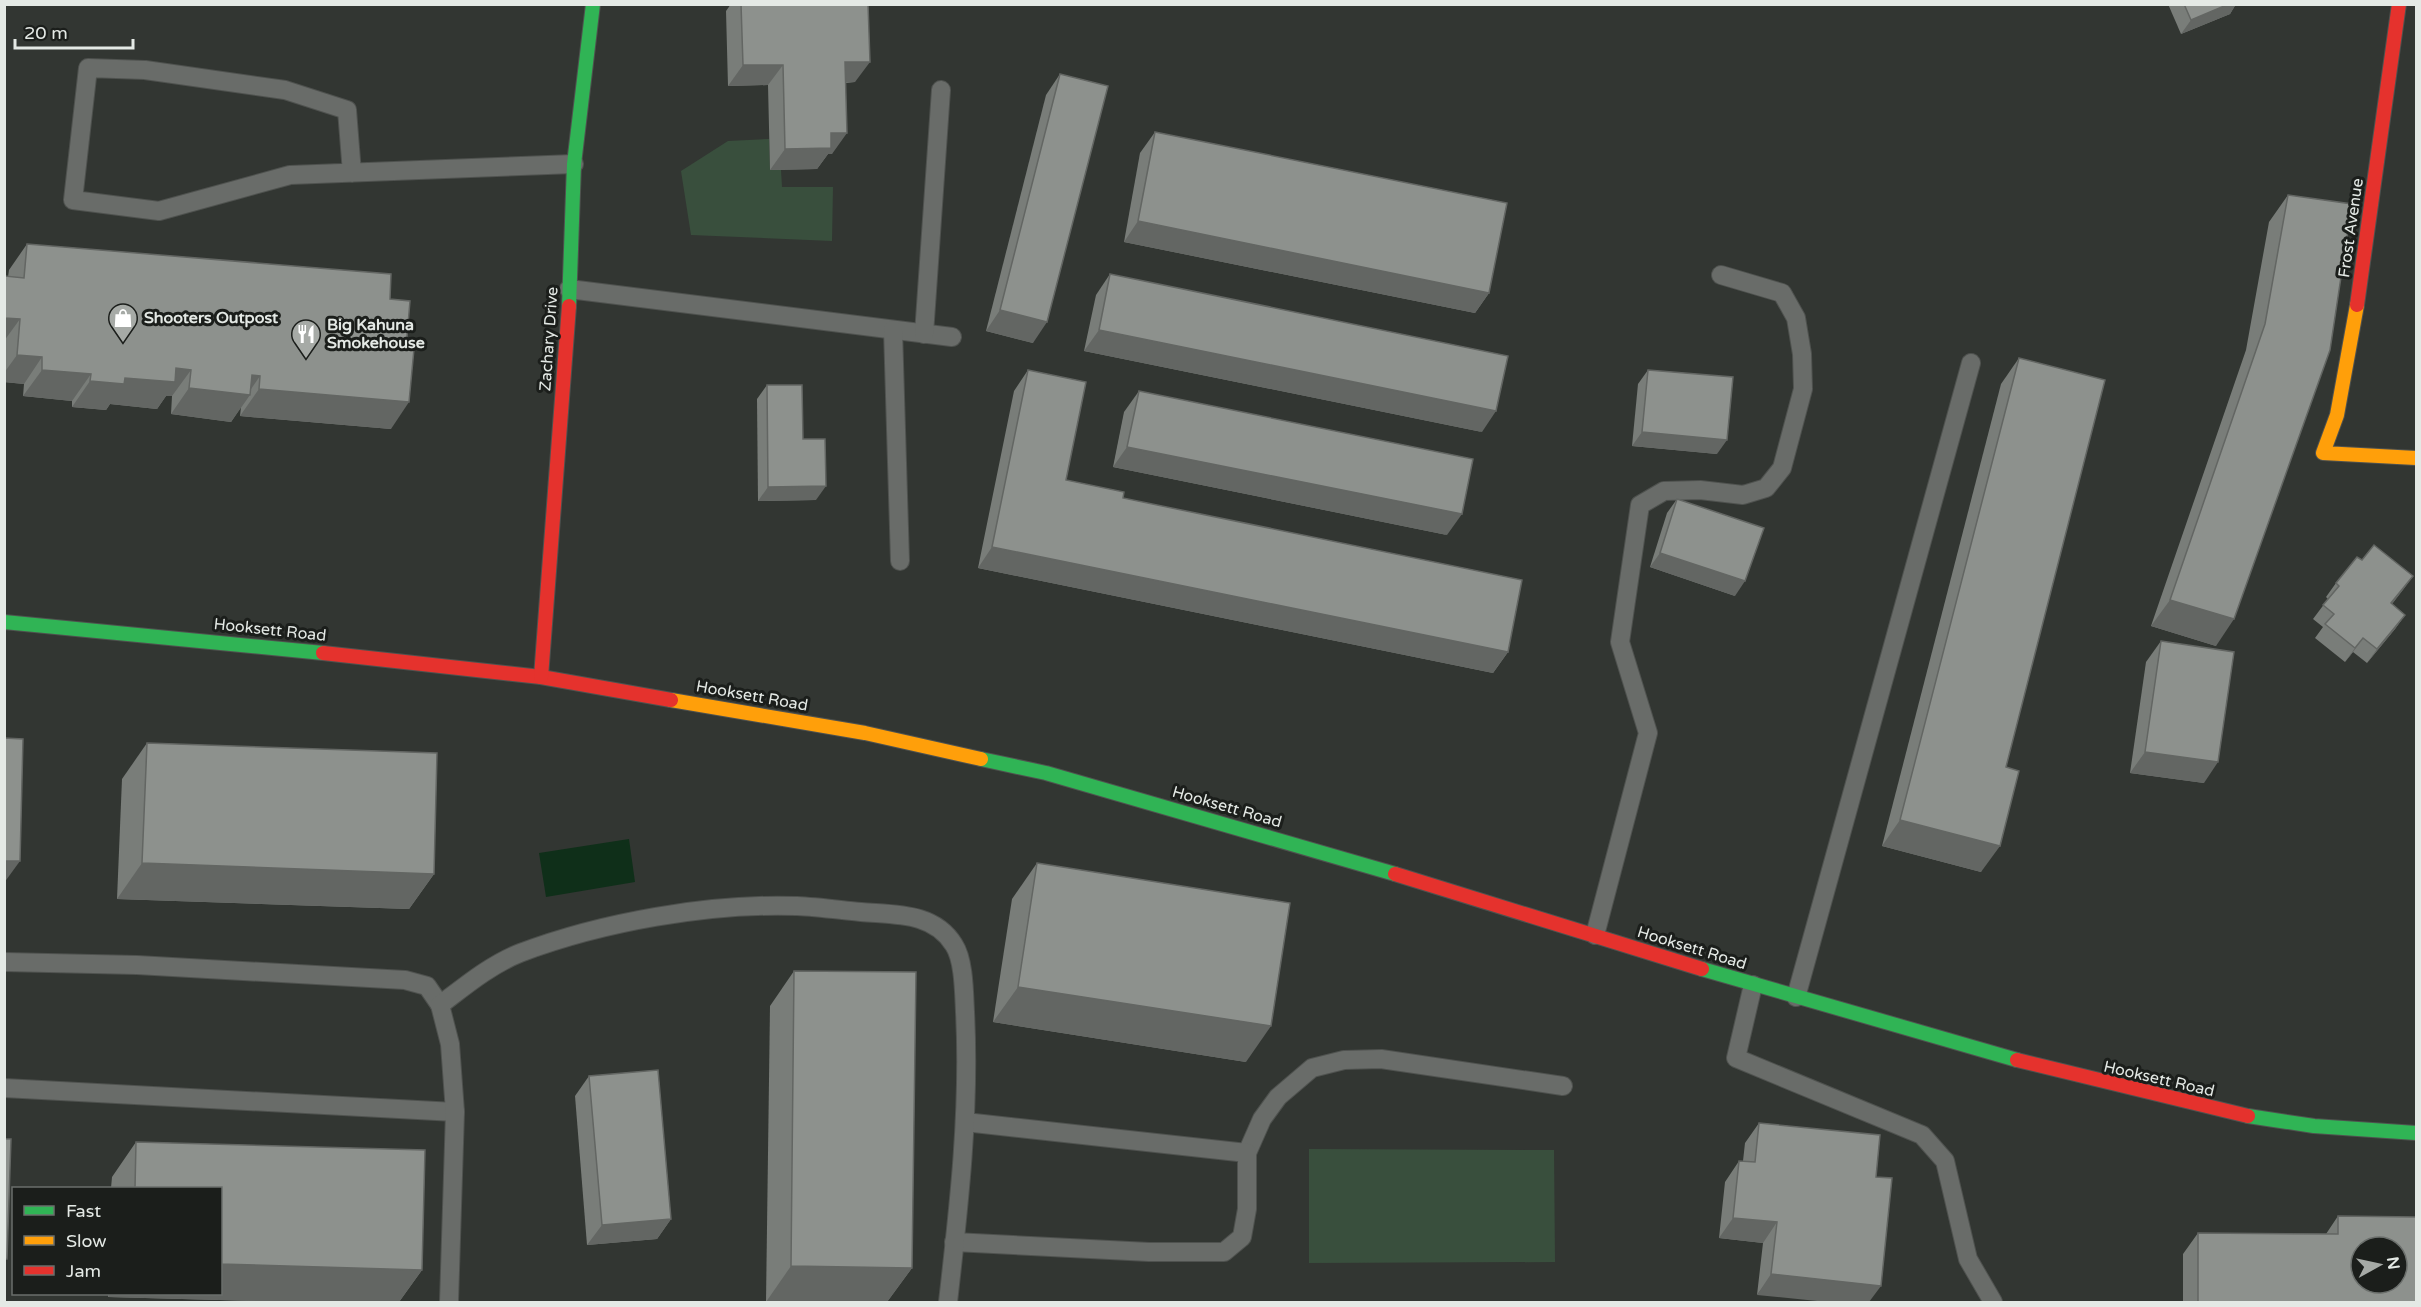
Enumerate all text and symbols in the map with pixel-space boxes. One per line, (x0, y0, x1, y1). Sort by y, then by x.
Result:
scale bar (15, 12, 134, 50)
text: 20 m (24, 22, 68, 44)
street label: Frost Avenue (2334, 177, 2368, 279)
street label: Zachary Drive (535, 286, 563, 392)
shop icon: Shooters Outpost (107, 302, 139, 344)
place label: Shooters Outpost (144, 308, 279, 328)
place label: Big Kahuna Smokehouse (327, 315, 425, 353)
restaurant icon: Big Kahuna Smokehouse (290, 318, 322, 360)
street label: Hooksett Road (213, 614, 327, 646)
street label: Hooksett Road (694, 676, 810, 716)
street label: Hooksett Road (1170, 782, 1284, 832)
street label: Hooksett Road (1635, 922, 1749, 974)
street label: Hooksett Road (2102, 1057, 2216, 1101)
legend (12, 1187, 222, 1295)
text: Fast (66, 1200, 101, 1222)
text: Slow (66, 1230, 107, 1252)
north arrow (2349, 1235, 2409, 1295)
text: N (2382, 1255, 2404, 1271)
text: Jam (66, 1260, 101, 1282)

